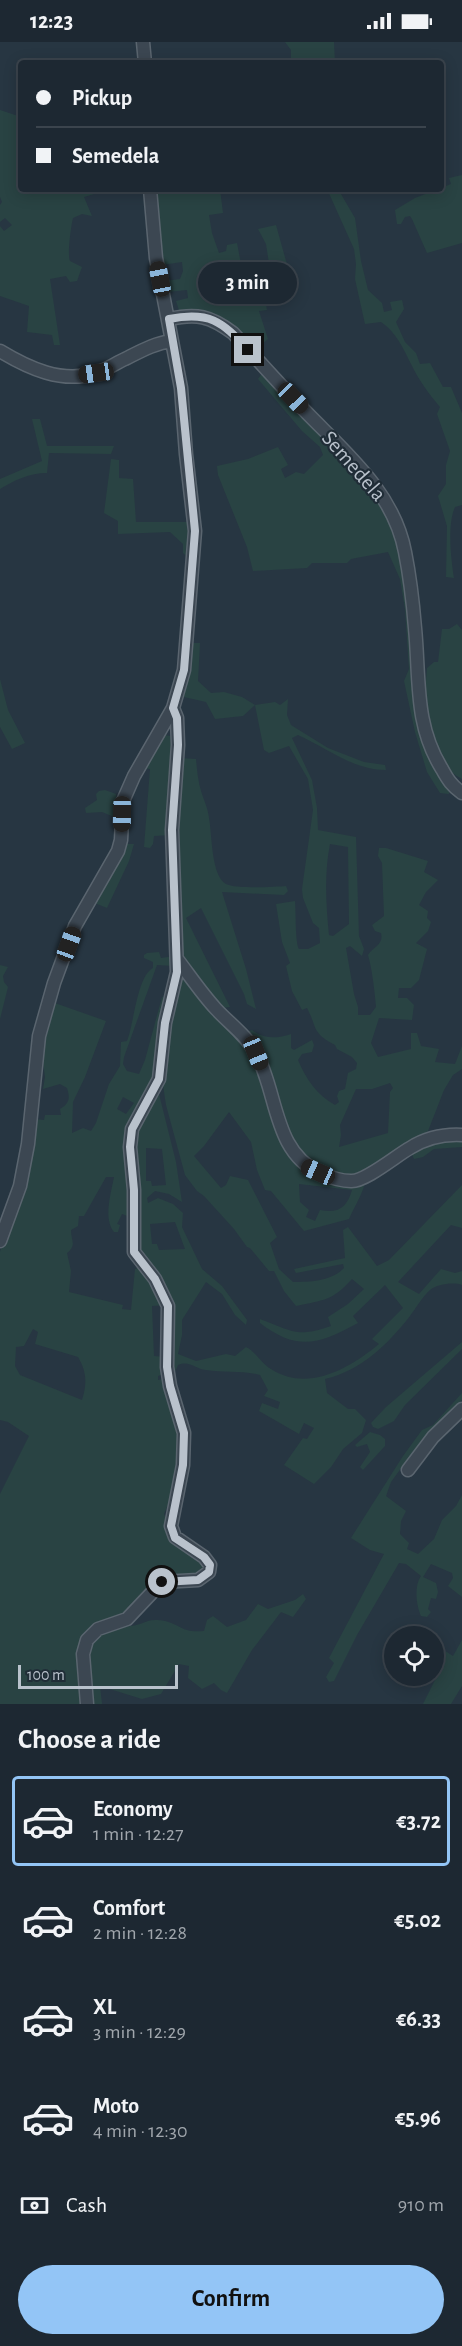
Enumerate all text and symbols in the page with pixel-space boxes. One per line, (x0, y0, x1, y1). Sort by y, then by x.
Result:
text: 12:23 (30, 10, 73, 32)
text: Pickup (72, 87, 132, 109)
text: Semedela (72, 145, 159, 167)
car (148, 260, 172, 298)
callout: 3 min (198, 263, 298, 305)
text: 3 min (226, 273, 269, 293)
route end (234, 336, 261, 363)
car (77, 362, 115, 384)
car (274, 379, 312, 417)
street label: Semedela (318, 427, 390, 505)
car (113, 796, 131, 832)
car (54, 924, 84, 964)
car (241, 1033, 271, 1073)
car (298, 1156, 338, 1188)
route start (148, 1568, 175, 1595)
map controls (384, 1626, 444, 1686)
button: locate (384, 1626, 444, 1686)
scale bar (18, 1662, 178, 1690)
text: 100 m (27, 1667, 65, 1683)
text: Choose a ride (18, 1726, 161, 1753)
icon: car (21, 1794, 75, 1848)
text: Economy (93, 1798, 173, 1820)
text: €3.72 (396, 1810, 441, 1832)
text: 1 min · 12:27 (93, 1824, 184, 1844)
icon: car (21, 1893, 75, 1947)
text: Comfort (93, 1897, 165, 1919)
text: €5.02 (394, 1909, 441, 1931)
text: 2 min · 12:28 (93, 1923, 187, 1943)
icon: car (21, 1992, 75, 2046)
text: XL (93, 1996, 116, 2018)
text: €6.33 (396, 2008, 441, 2030)
text: 3 min · 12:29 (93, 2022, 186, 2042)
icon: car (21, 2091, 75, 2145)
text: Moto (93, 2095, 139, 2117)
text: €5.96 (395, 2107, 441, 2129)
text: 4 min · 12:30 (93, 2121, 188, 2141)
icon: cash (18, 2189, 51, 2222)
text: Cash (66, 2194, 107, 2216)
text: 910 m (398, 2195, 444, 2215)
button: Confirm (18, 2265, 444, 2334)

